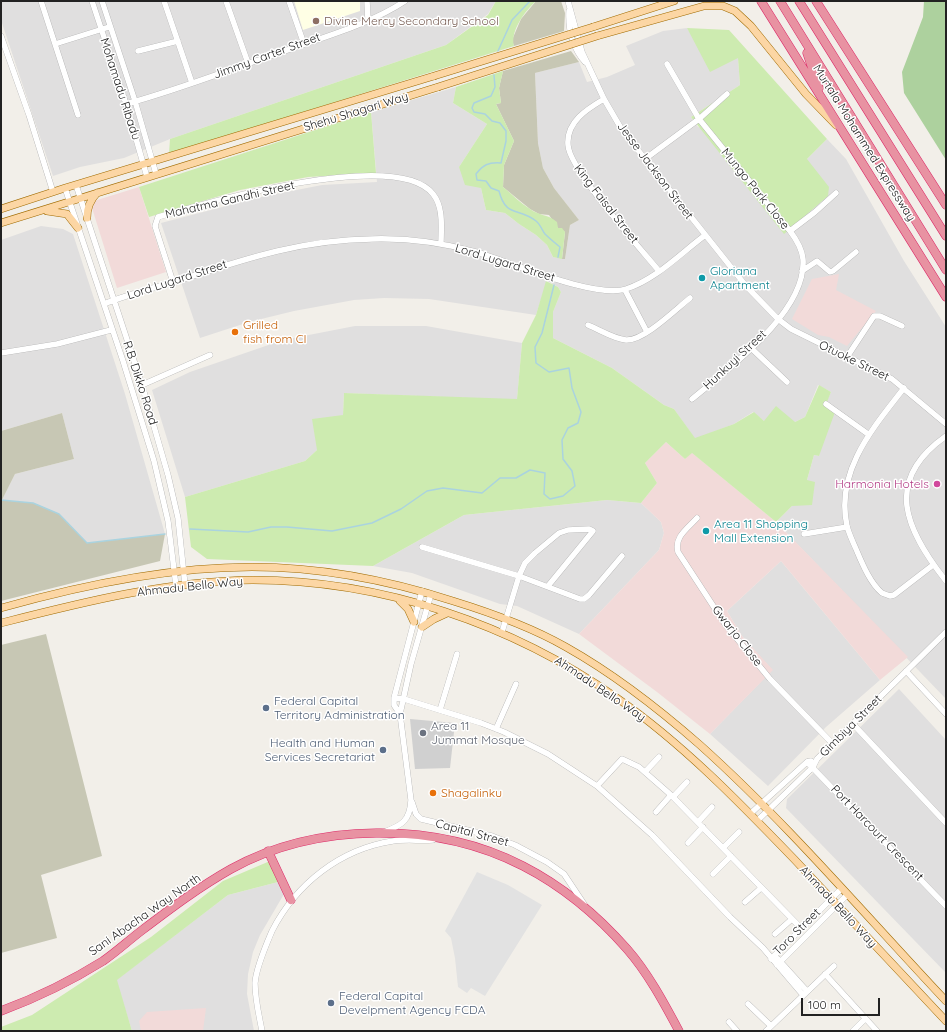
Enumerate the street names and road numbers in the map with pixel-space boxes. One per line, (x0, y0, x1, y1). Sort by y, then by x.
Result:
street label: Jimmy Carter Street (212, 30, 322, 82)
street label: Mohamadu Ribadu (97, 36, 143, 142)
street label: Murtala Mohammed Expressway (810, 62, 918, 224)
street label: Shehu Shagari Way (302, 89, 410, 135)
street label: Jesse Jackson Street (614, 120, 696, 222)
street label: Mungo Park Close (718, 146, 792, 232)
street label: King Faisal Street (571, 162, 641, 246)
street label: Mahatma Gandhi Street (164, 178, 296, 222)
street label: Lord Lugard Street (453, 241, 557, 285)
street label: Lord Lugard Street (125, 257, 229, 303)
street label: Hunkuyi Street (700, 327, 770, 393)
street label: Otuoke Street (817, 338, 891, 384)
street label: R.B. Dikko Road (120, 339, 160, 427)
street label: Ahmadu Bello Way (136, 574, 244, 600)
street label: Gwarjo Close (709, 603, 765, 669)
street label: Ahmadu Bello Way (552, 653, 648, 725)
street label: Gimbiya Street (817, 692, 885, 760)
street label: Port Harcourt Crescent (828, 782, 926, 884)
street label: Capital Street (434, 816, 510, 850)
street label: Ahmadu Bello Way (796, 863, 880, 951)
street label: Sani Abacha Way North (86, 871, 204, 959)
street label: Toro Street (770, 905, 824, 959)

